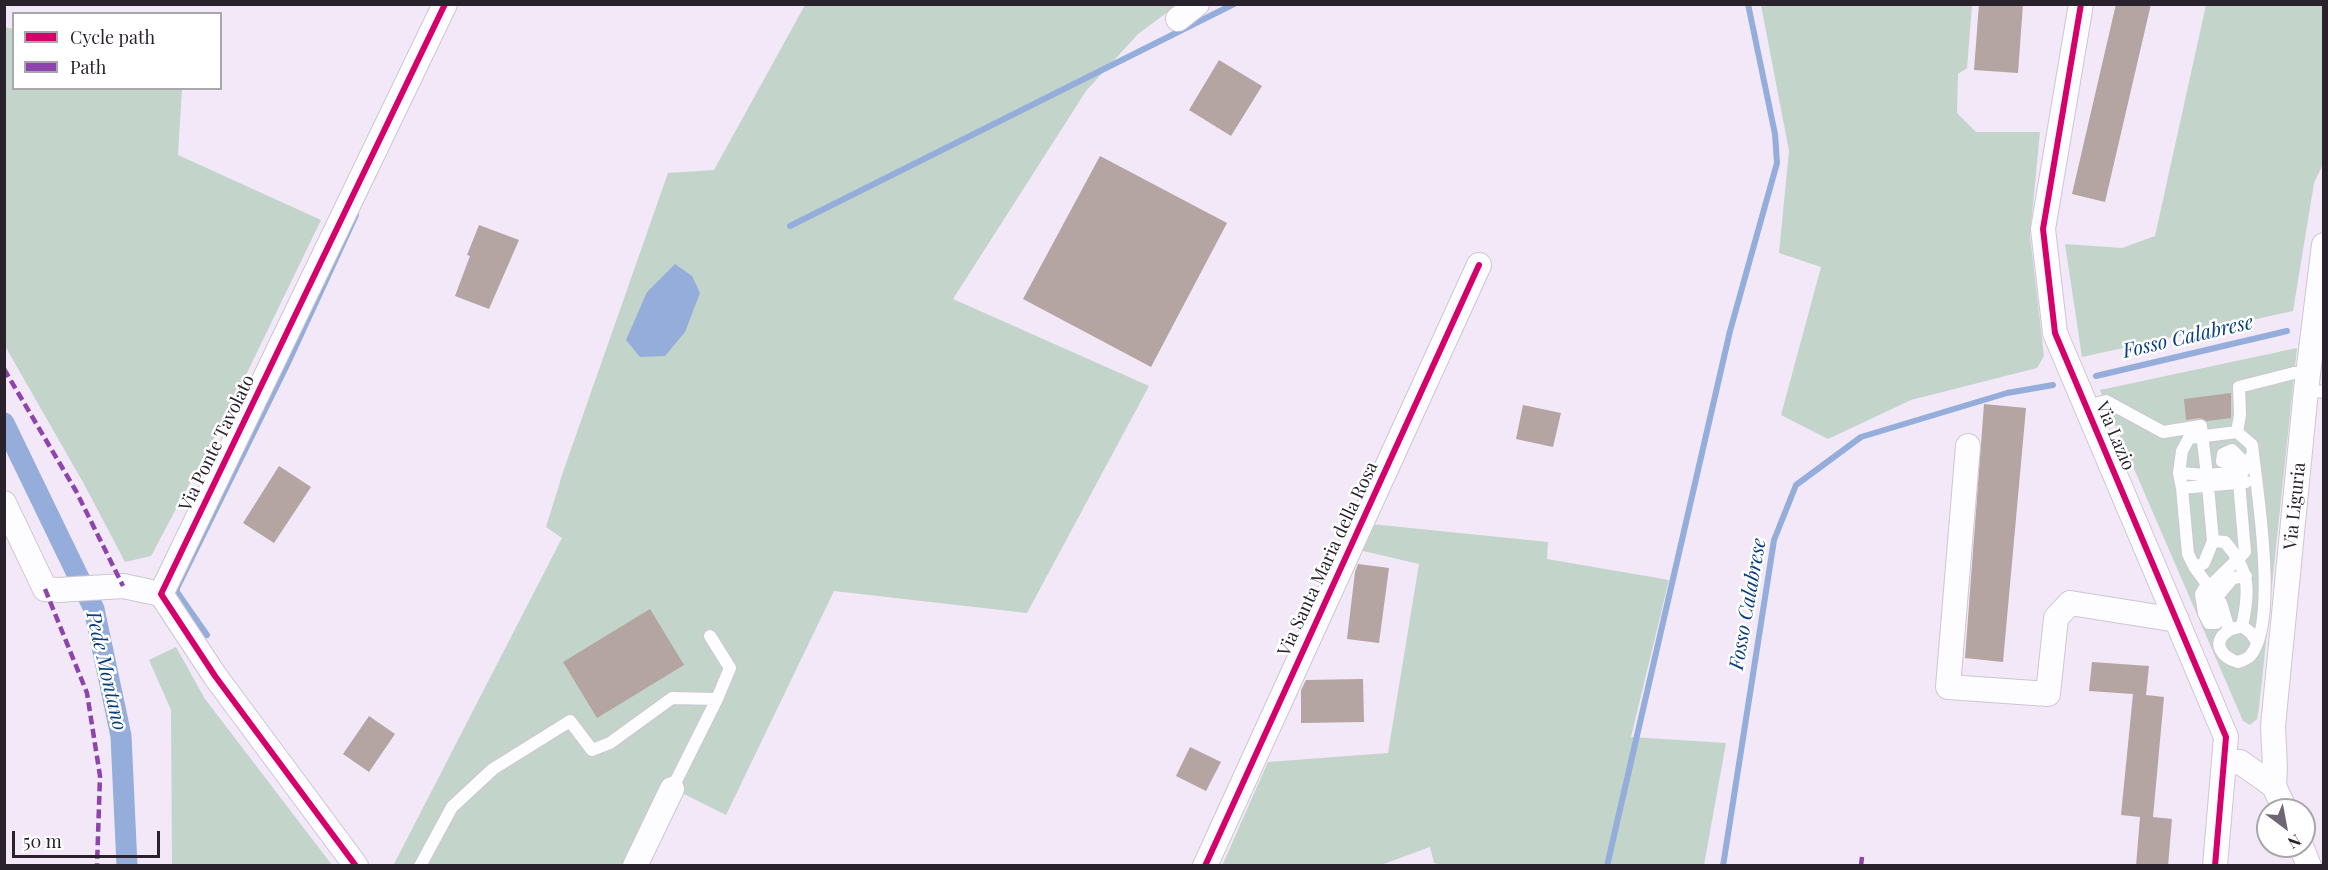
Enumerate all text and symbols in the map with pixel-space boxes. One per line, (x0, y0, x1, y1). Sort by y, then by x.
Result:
legend (12, 12, 222, 90)
text: Cycle path (70, 25, 155, 49)
text: Path (70, 55, 106, 79)
water label: Fosso Calabrese (2120, 310, 2256, 364)
street label: Via Ponte Tavolato (175, 371, 259, 515)
street label: Via Lazio (2091, 398, 2139, 474)
street label: Via Santa Maria della Rosa (1273, 458, 1383, 660)
street label: Via Liguria (2280, 461, 2310, 551)
water label: Fosso Calabrese (1725, 536, 1771, 672)
water label: Pede Montano (81, 609, 131, 733)
north arrow (2256, 798, 2316, 858)
scale bar (15, 819, 164, 857)
text: 50 m (23, 829, 62, 853)
text: N (2284, 830, 2305, 854)

